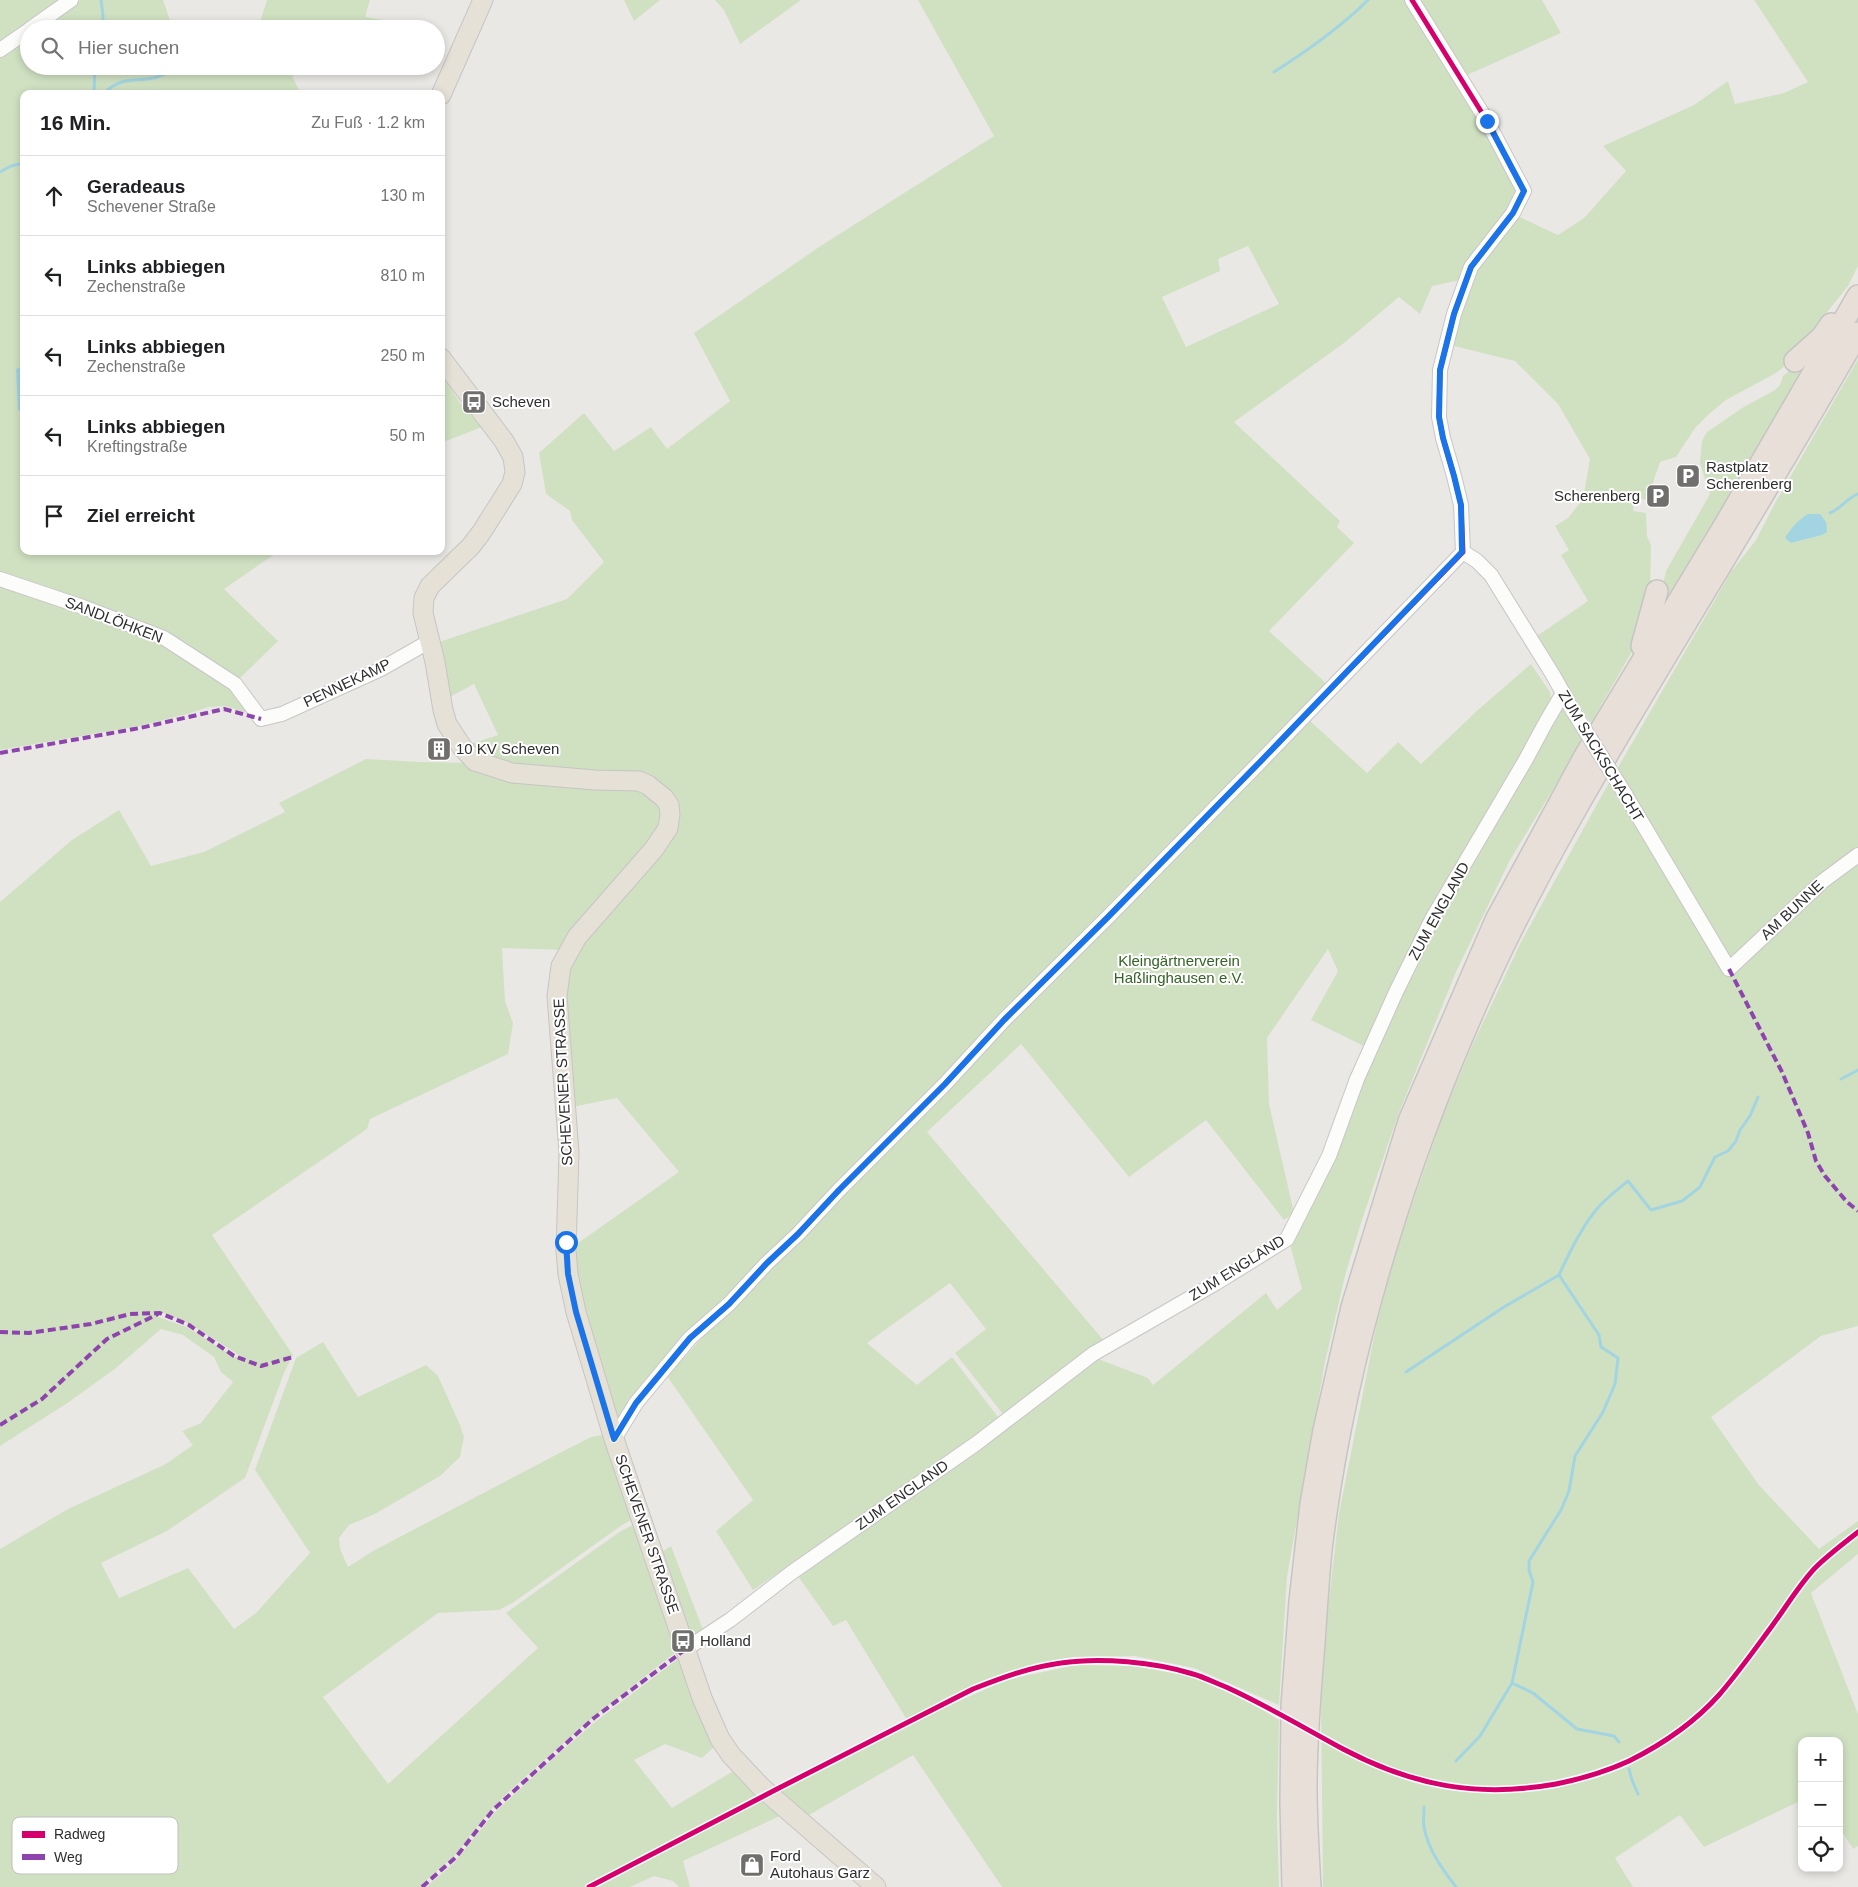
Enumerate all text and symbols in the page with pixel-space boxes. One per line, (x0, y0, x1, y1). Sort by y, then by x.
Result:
search box (20, 20, 445, 75)
icon: search (38, 34, 66, 62)
text: Hier suchen (78, 37, 179, 58)
route end (1476, 110, 1499, 133)
text: 16 Min. (40, 111, 111, 134)
text: Zu Fuß · 1.2 km (311, 114, 425, 131)
text: Geradeaus (87, 176, 185, 197)
icon: ahead (40, 182, 68, 210)
text: 130 m (381, 187, 425, 204)
text: Schevener Straße (87, 198, 216, 215)
text: Links abbiegen (87, 256, 225, 277)
icon: left (40, 262, 68, 290)
text: 810 m (381, 267, 425, 284)
text: Zechenstraße (87, 278, 186, 295)
text: Links abbiegen (87, 336, 225, 357)
icon: left (40, 342, 68, 370)
text: 250 m (381, 347, 425, 364)
text: Zechenstraße (87, 358, 186, 375)
bus stop icon: Scheven (461, 389, 487, 415)
place label: Scheven (492, 393, 550, 410)
text: Links abbiegen (87, 416, 225, 437)
icon: left (40, 422, 68, 450)
text: 50 m (389, 427, 425, 444)
text: Kreftingstraße (87, 438, 187, 455)
place label: Rastplatz Scherenberg (1706, 458, 1792, 492)
parking icon: Rastplatz Scherenberg (1675, 463, 1701, 489)
parking icon: Scherenberg (1645, 483, 1671, 509)
place label: Scherenberg (1554, 487, 1640, 504)
icon: arrive (40, 502, 68, 530)
text: Ziel erreicht (87, 505, 195, 526)
street label: SANDLÖHKEN (63, 593, 165, 646)
street label: PENNEKAMP (301, 655, 393, 710)
street label: ZUM SACKSCHACHT (1556, 687, 1647, 824)
building icon: 10 KV Scheven (426, 736, 452, 762)
place label: 10 KV Scheven (456, 740, 559, 757)
street label: ZUM ENGLAND (1405, 859, 1473, 963)
street label: AM BUNNE (1757, 876, 1826, 943)
park label: Kleingärtnerverein Haßlinghausen e.V. (1114, 952, 1244, 986)
street label: SCHEVENER STRASSE (550, 998, 575, 1166)
route start (555, 1231, 578, 1254)
street label: ZUM ENGLAND (1186, 1231, 1288, 1304)
street label: SCHEVENER STRASSE (612, 1452, 683, 1616)
street label: ZUM ENGLAND (852, 1456, 951, 1533)
bus stop icon: Holland (670, 1628, 696, 1654)
place label: Holland (700, 1632, 751, 1649)
map controls (1798, 1737, 1843, 1872)
button: + (1798, 1737, 1843, 1782)
button: − (1798, 1782, 1843, 1827)
legend (12, 1817, 178, 1874)
text: Radweg (54, 1826, 105, 1842)
button: locate (1798, 1827, 1843, 1872)
place label: Ford Autohaus Garz (770, 1847, 870, 1881)
text: Weg (54, 1849, 83, 1865)
shop icon: Ford Autohaus Garz (739, 1852, 765, 1878)

